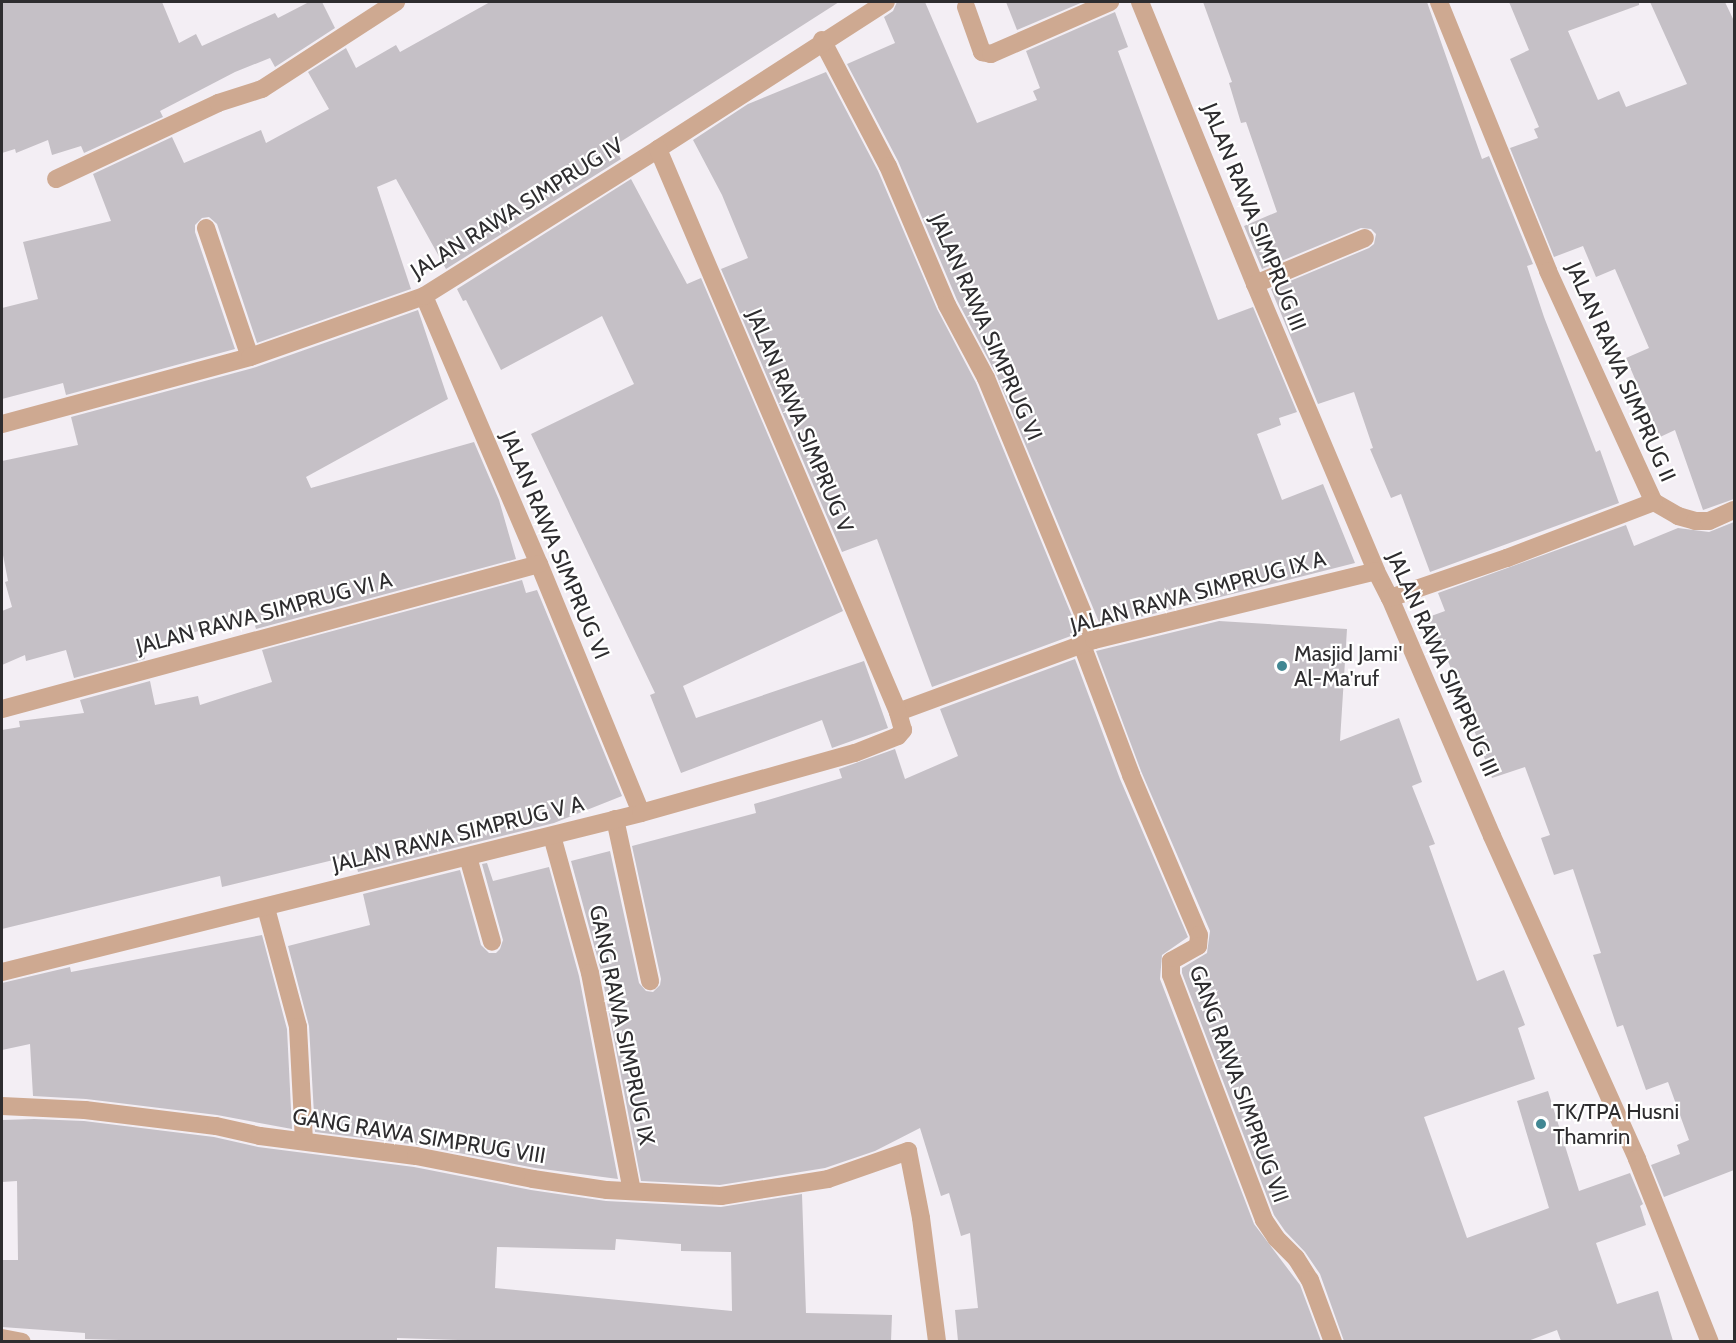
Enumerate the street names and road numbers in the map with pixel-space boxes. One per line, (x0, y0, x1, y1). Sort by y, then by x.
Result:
street label: JALAN RAWA SIMPRUG III (1196, 99, 1312, 335)
street label: JALAN RAWA SIMPRUG IV (406, 132, 628, 284)
street label: JALAN RAWA SIMPRUG VI (924, 210, 1048, 444)
street label: JALAN RAWA SIMPRUG II (1561, 258, 1681, 486)
street label: JALAN RAWA SIMPRUG V (741, 306, 859, 536)
street label: JALAN RAWA SIMPRUG VI (495, 427, 615, 663)
street label: JALAN RAWA SIMPRUG IX A (1067, 545, 1329, 639)
street label: JALAN RAWA SIMPRUG III (1381, 548, 1505, 780)
street label: JALAN RAWA SIMPRUG VI A (133, 566, 395, 660)
street label: JALAN RAWA SIMPRUG V A (330, 790, 586, 878)
street label: GANG RAWA SIMPRUG IX (584, 903, 660, 1147)
street label: GANG RAWA SIMPRUG VII (1184, 962, 1294, 1206)
street label: GANG RAWA SIMPRUG VIII (291, 1103, 547, 1169)

